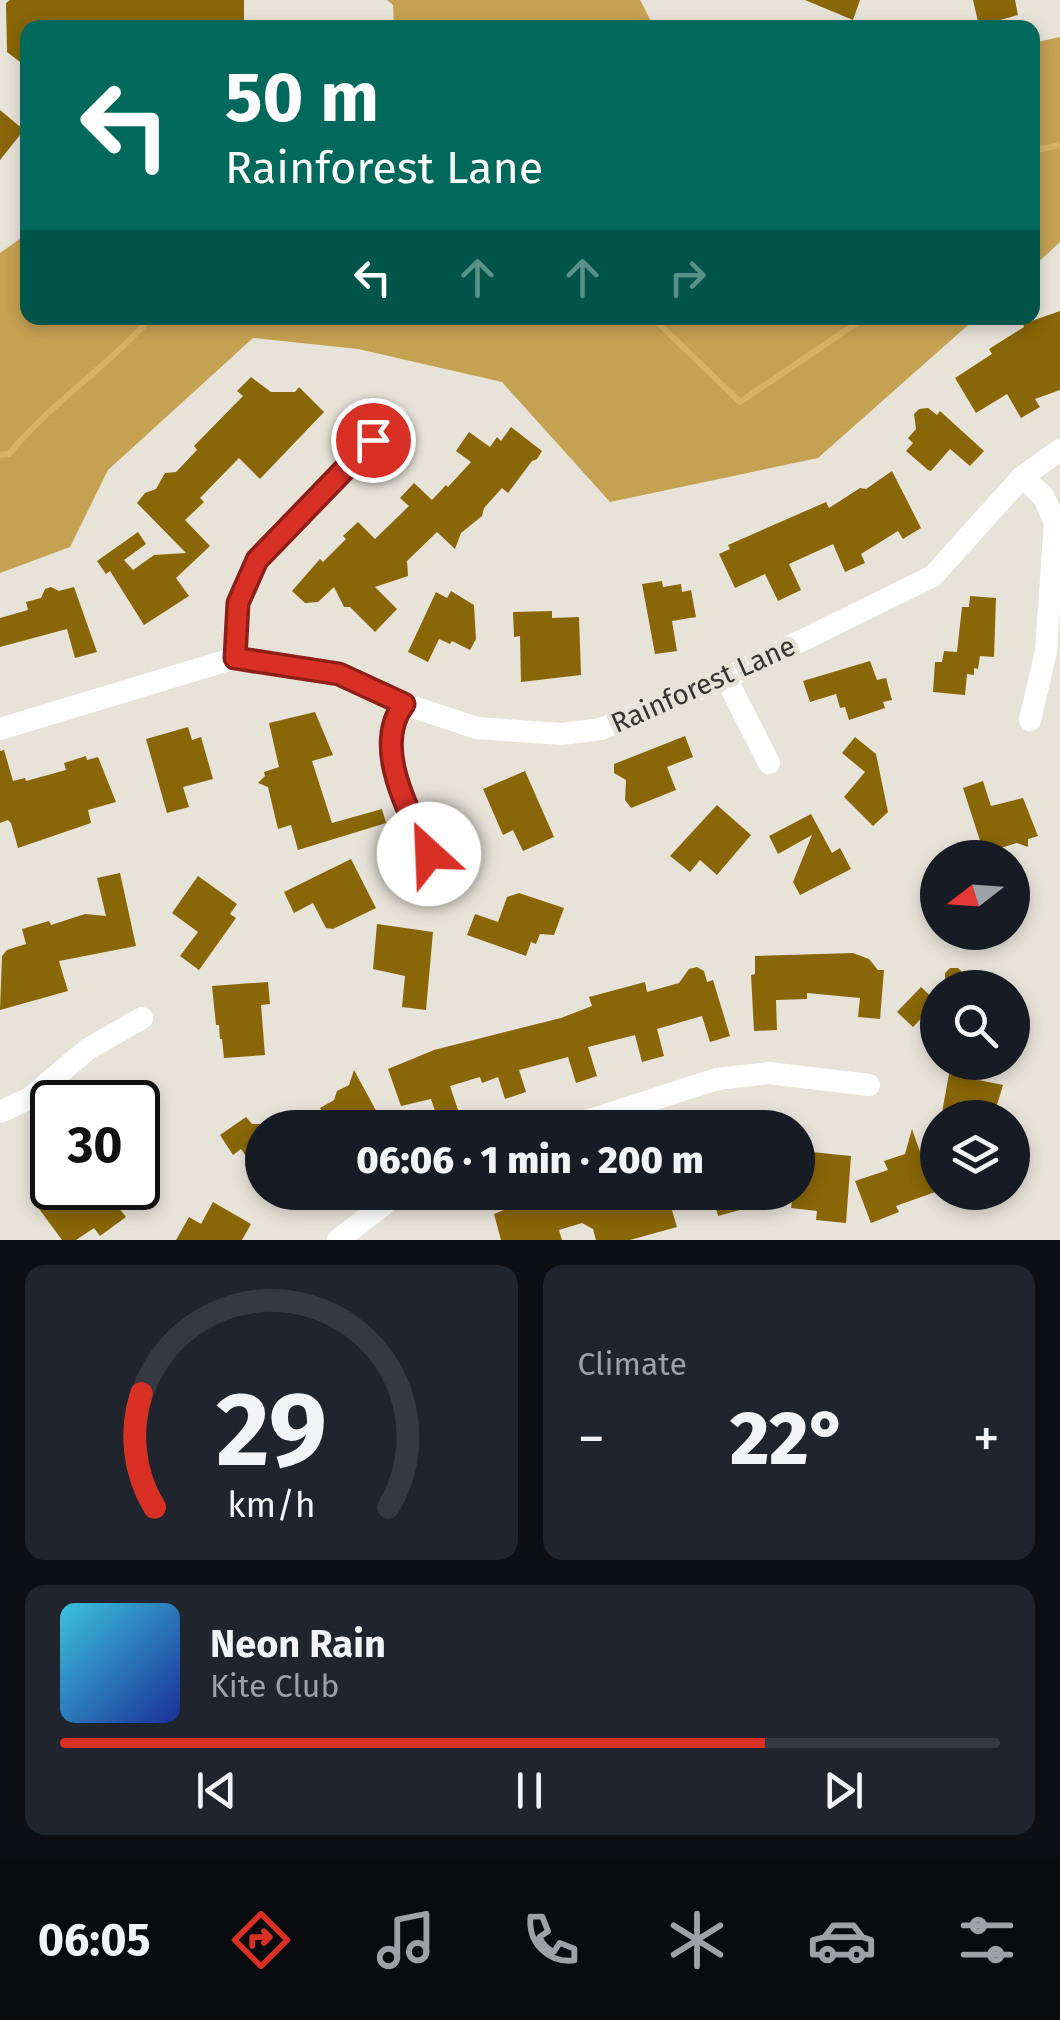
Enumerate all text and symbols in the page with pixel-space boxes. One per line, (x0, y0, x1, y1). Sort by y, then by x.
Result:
text: 50 m (225, 56, 379, 140)
icon: left (60, 60, 190, 190)
text: Rainforest Lane (225, 141, 543, 195)
icon: left (345, 250, 400, 305)
icon: ahead (450, 250, 505, 305)
icon: ahead (555, 250, 610, 305)
icon: right (660, 250, 715, 305)
pin (331, 398, 416, 483)
icon: arrive (346, 413, 401, 468)
street label: Rainforest Lane (606, 629, 800, 740)
position arrow (377, 802, 481, 906)
north arrow (920, 840, 1030, 950)
map controls (920, 840, 1030, 1210)
button: search (920, 970, 1030, 1080)
speed limit sign: 30 (30, 1080, 160, 1210)
button: layers (920, 1100, 1030, 1210)
text: 06:06 · 1 min · 200 m (356, 1137, 704, 1183)
text: Climate (578, 1345, 687, 1383)
text: 29 (216, 1368, 327, 1493)
text: 22° (730, 1394, 848, 1484)
text: − (578, 1406, 605, 1472)
text: + (973, 1406, 1000, 1472)
text: km/h (227, 1484, 315, 1526)
text: Neon Rain (210, 1621, 386, 1667)
text: Kite Club (210, 1667, 339, 1705)
icon: previous (189, 1763, 244, 1818)
icon: pause (502, 1763, 557, 1818)
icon: next (816, 1763, 871, 1818)
icon: directions (226, 1905, 296, 1975)
icon: music (371, 1905, 441, 1975)
icon: phone (516, 1905, 586, 1975)
icon: climate (662, 1905, 732, 1975)
icon: car (807, 1905, 877, 1975)
icon: filters (952, 1905, 1022, 1975)
text: 06:05 (38, 1913, 151, 1967)

